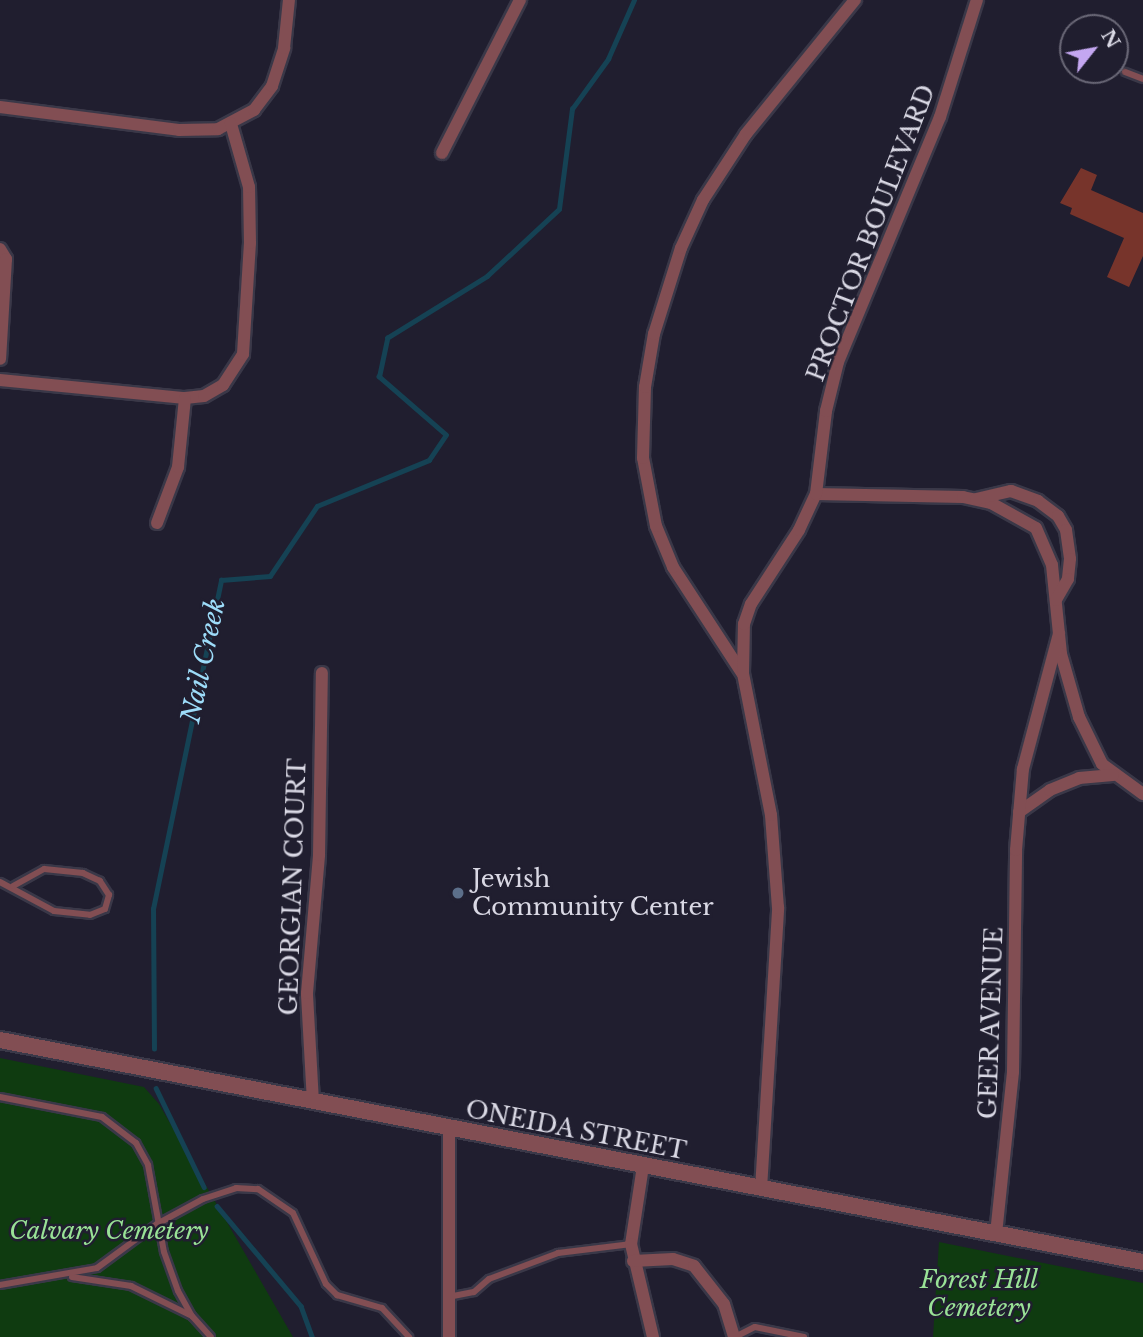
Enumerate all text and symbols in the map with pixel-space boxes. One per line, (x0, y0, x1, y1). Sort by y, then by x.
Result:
north arrow (1059, 14, 1129, 84)
text: N (1096, 25, 1125, 53)
street label: PROCTOR BOULEVARD (801, 80, 941, 386)
water label: Nail Creek (175, 595, 233, 727)
street label: GEORGIAN COURT (274, 758, 312, 1016)
place label: Jewish Community Center (472, 865, 714, 921)
marker: Jewish Community Center (450, 885, 466, 901)
street label: GEER AVENUE (973, 925, 1009, 1121)
street label: ONEIDA STREET (463, 1094, 689, 1166)
park label: Calvary Cemetery (9, 1217, 209, 1245)
park label: Forest Hill Cemetery (920, 1266, 1038, 1322)

